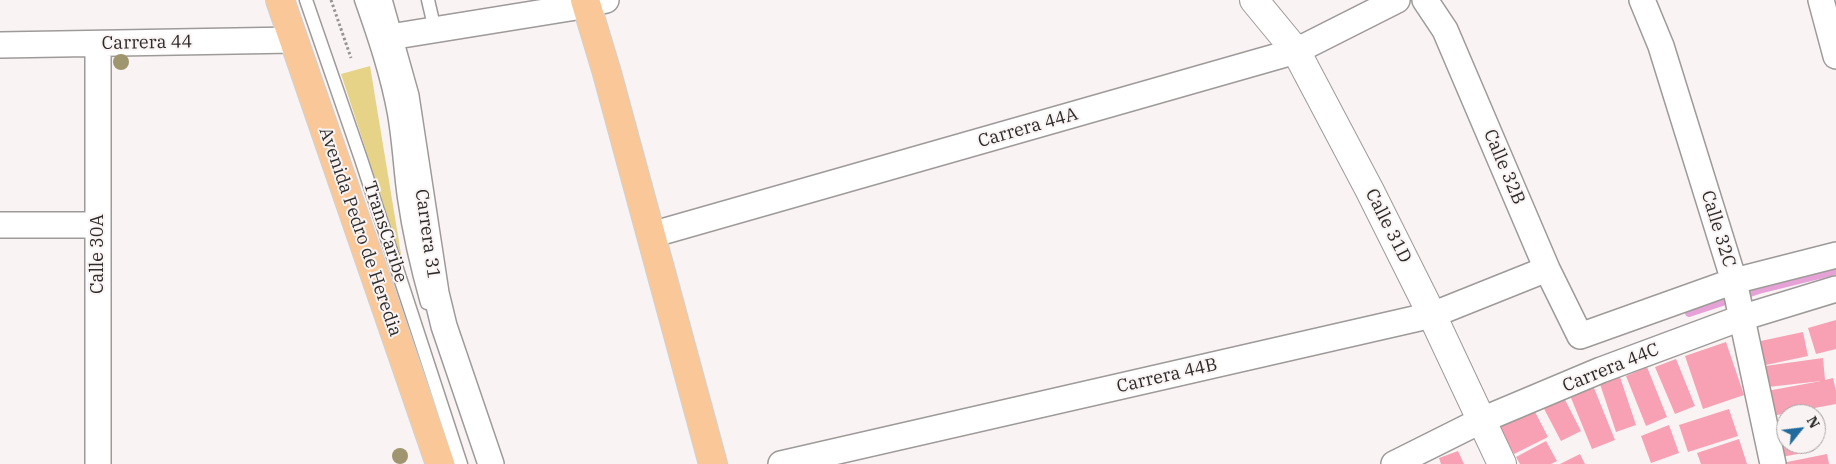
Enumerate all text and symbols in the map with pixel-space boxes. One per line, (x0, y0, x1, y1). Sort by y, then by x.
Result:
street label: Carrera 44 (102, 31, 192, 55)
street label: Carrera 44A (976, 103, 1080, 153)
street label: Avenida Pedro de Heredia (314, 125, 406, 339)
street label: Calle 32B (1479, 126, 1529, 208)
street label: TransCaribe (358, 179, 412, 285)
street label: Calle 31D (1360, 185, 1416, 267)
street label: Carrera 31 (410, 188, 444, 280)
street label: Calle 32C (1696, 188, 1740, 270)
street label: Calle 30A (87, 214, 109, 294)
street label: Carrera 44C (1560, 339, 1662, 397)
street label: Carrera 44B (1115, 354, 1219, 398)
north arrow (1776, 404, 1826, 454)
text: N (1803, 413, 1824, 431)

